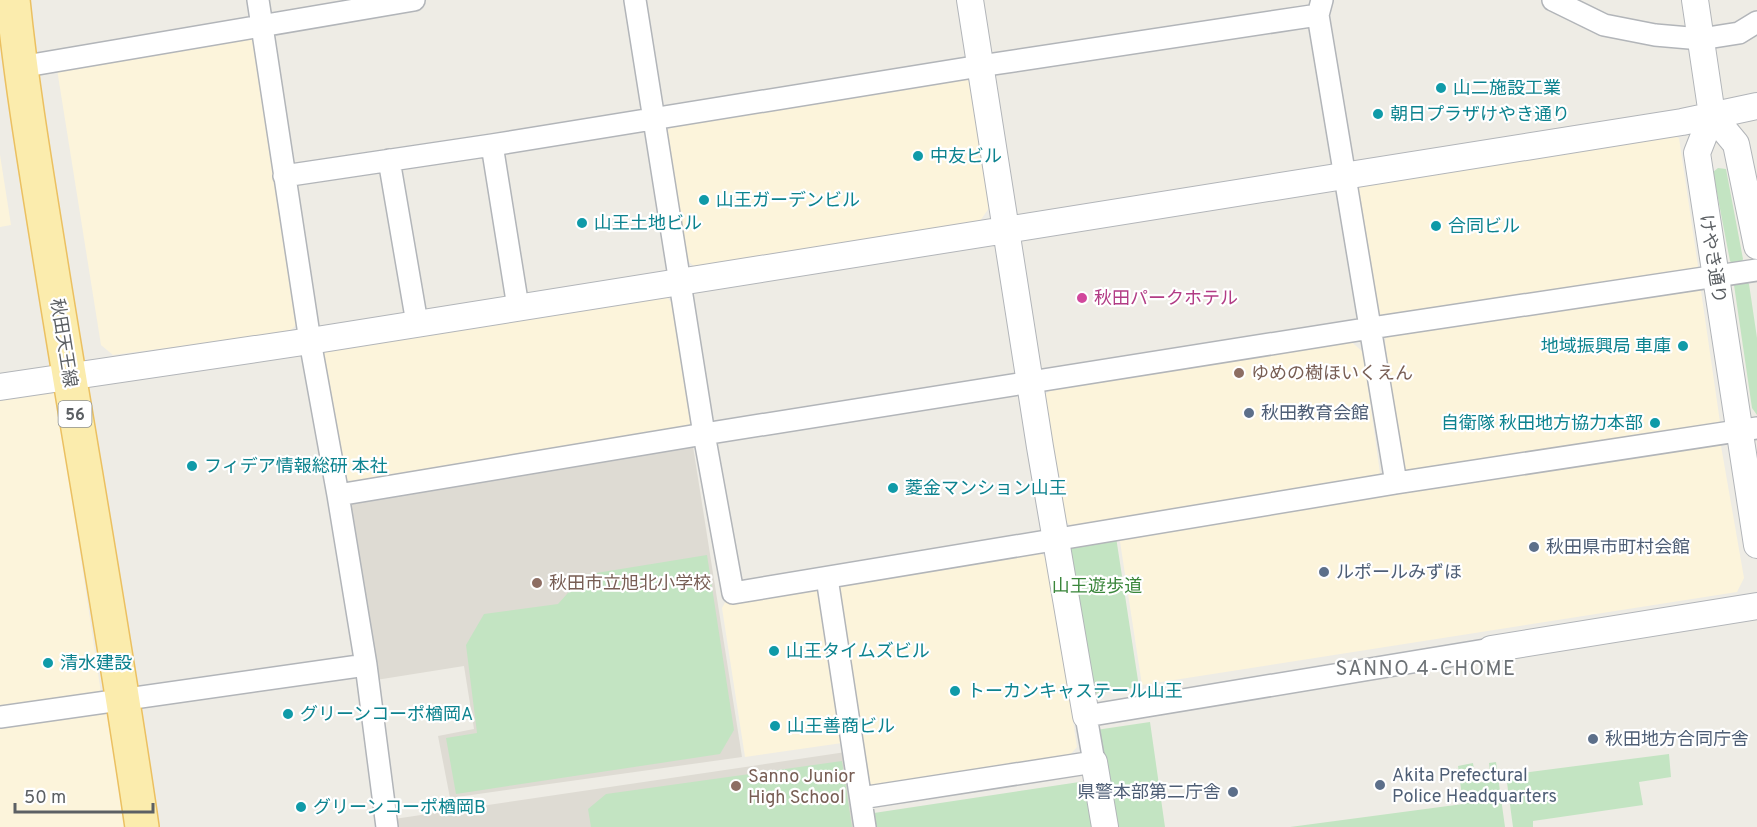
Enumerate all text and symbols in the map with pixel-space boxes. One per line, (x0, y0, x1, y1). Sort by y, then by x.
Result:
place label: 山二施設工業 (1453, 78, 1561, 101)
marker: 山二施設工業 (1434, 81, 1448, 95)
place label: 朝日プラザけやき通り (1390, 104, 1570, 127)
marker: 朝日プラザけやき通り (1371, 107, 1385, 121)
place label: 中友ビル (930, 146, 1002, 169)
marker: 中友ビル (911, 149, 925, 163)
place label: 山王ガーデンビル (716, 190, 860, 213)
marker: 山王ガーデンビル (697, 193, 711, 207)
place label: 山王土地ビル (594, 213, 702, 236)
street label: けやき通り (1693, 213, 1730, 305)
marker: 山王土地ビル (575, 216, 589, 230)
place label: 合同ビル (1448, 216, 1520, 239)
marker: 合同ビル (1429, 219, 1443, 233)
place label: 秋田パークホテル (1094, 288, 1238, 311)
marker: 秋田パークホテル (1075, 291, 1089, 305)
street label: 秋田天王線 (44, 297, 81, 389)
place label: 地域振興局 車庫 (1541, 336, 1671, 359)
marker: 地域振興局 車庫 (1676, 339, 1690, 353)
place label: ゆめの樹ほいくえん (1251, 363, 1413, 386)
marker: ゆめの樹ほいくえん (1232, 366, 1246, 380)
road number: 56 (58, 401, 92, 427)
place label: 秋田教育会館 (1261, 403, 1369, 426)
marker: 秋田教育会館 (1242, 406, 1256, 420)
place label: 自衛隊 秋田地方協力本部 (1441, 413, 1643, 436)
marker: 自衛隊 秋田地方協力本部 (1648, 416, 1662, 430)
place label: フィデア情報総研 本社 (204, 456, 388, 479)
marker: フィデア情報総研 本社 (185, 459, 199, 473)
place label: 菱金マンション山王 (905, 478, 1067, 501)
marker: 菱金マンション山王 (886, 481, 900, 495)
place label: 秋田県市町村会館 (1546, 537, 1690, 560)
marker: 秋田県市町村会館 (1527, 540, 1541, 554)
place label: ルポールみずほ (1336, 562, 1462, 585)
marker: ルポールみずほ (1317, 565, 1331, 579)
place label: 秋田市立旭北小学校 (549, 573, 711, 596)
marker: 秋田市立旭北小学校 (530, 576, 544, 590)
park label: 山王遊歩道 (1052, 576, 1142, 599)
place label: 山王タイムズビル (786, 641, 930, 664)
marker: 山王タイムズビル (767, 644, 781, 658)
place label: 清水建設 (60, 653, 132, 676)
marker: 清水建設 (41, 656, 55, 670)
district label: SANNO 4-CHOME (1335, 657, 1517, 683)
place label: トーカンキャステール山王 (967, 681, 1183, 704)
marker: トーカンキャステール山王 (948, 684, 962, 698)
place label: グリーンコーポ楢岡A (300, 704, 473, 727)
marker: グリーンコーポ楢岡A (281, 707, 295, 721)
place label: 山王善商ビル (787, 716, 895, 739)
marker: 山王善商ビル (768, 719, 782, 733)
place label: 秋田地方合同庁舎 (1605, 729, 1749, 752)
marker: 秋田地方合同庁舎 (1586, 732, 1600, 746)
place label: Akita Prefectural Police Headquarters (1392, 765, 1557, 809)
place label: Sanno Junior High School (748, 766, 855, 810)
scale bar (15, 776, 153, 814)
marker: Akita Prefectural Police Headquarters (1373, 778, 1387, 792)
marker: Sanno Junior High School (729, 779, 743, 793)
place label: 県警本部第二庁舎 (1077, 782, 1221, 805)
marker: 県警本部第二庁舎 (1226, 785, 1240, 799)
text: 50 m (24, 787, 66, 810)
place label: グリーンコーポ楢岡B (313, 797, 486, 820)
marker: グリーンコーポ楢岡B (294, 800, 308, 814)

